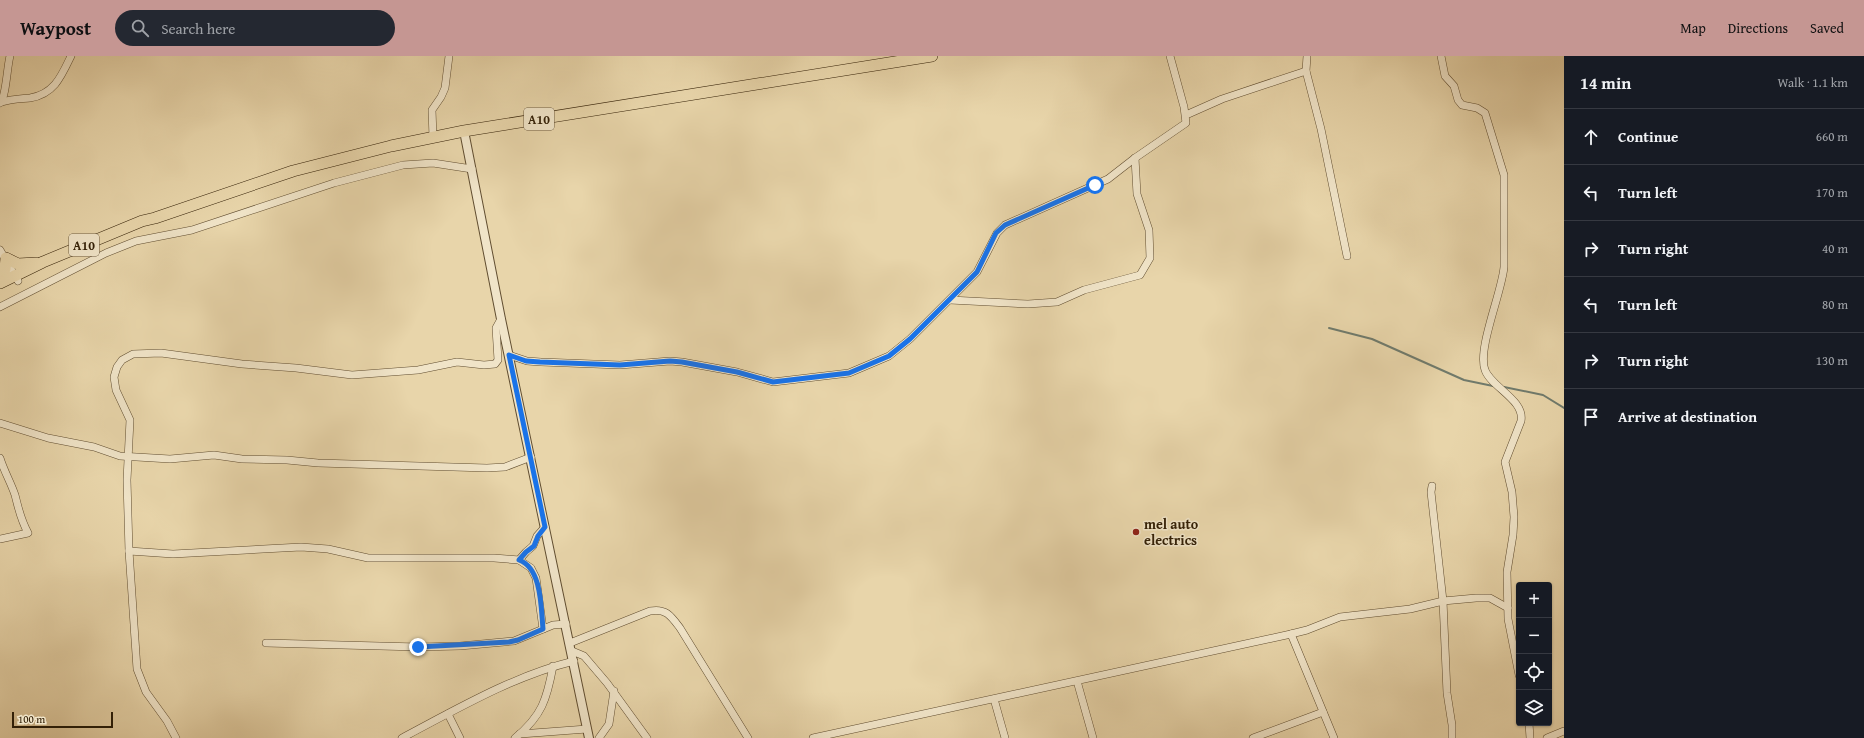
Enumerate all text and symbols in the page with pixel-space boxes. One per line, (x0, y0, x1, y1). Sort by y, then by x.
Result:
search box (115, 10, 395, 46)
text: Waypost (20, 14, 91, 42)
icon: search (129, 17, 151, 39)
text: Search here (161, 18, 235, 39)
text: Map (1680, 18, 1706, 38)
text: Directions (1728, 18, 1788, 38)
text: Saved (1810, 18, 1844, 38)
text: 14 min (1580, 70, 1631, 95)
text: Walk · 1.1 km (1777, 73, 1848, 92)
road number: A10 (524, 108, 554, 130)
icon: ahead (1580, 126, 1602, 148)
text: Continue (1618, 126, 1679, 147)
text: 660 m (1816, 127, 1848, 146)
route start (1086, 176, 1104, 194)
icon: left (1580, 182, 1602, 204)
text: Turn left (1618, 182, 1677, 203)
text: 170 m (1816, 183, 1848, 202)
road number: A10 (69, 234, 99, 256)
icon: right (1580, 238, 1602, 260)
text: Turn right (1618, 238, 1689, 259)
text: 40 m (1822, 239, 1848, 258)
icon: left (1580, 294, 1602, 316)
text: Turn left (1618, 294, 1677, 315)
text: 80 m (1822, 295, 1848, 314)
icon: right (1580, 350, 1602, 372)
text: Turn right (1618, 350, 1689, 371)
text: 130 m (1816, 351, 1848, 370)
icon: arrive (1580, 406, 1602, 428)
text: Arrive at destination (1618, 406, 1757, 427)
place label: mel auto electrics (1144, 514, 1199, 550)
marker: mel auto electrics (1131, 527, 1141, 537)
map controls (1516, 582, 1552, 726)
button: + (1516, 582, 1552, 618)
button: − (1516, 618, 1552, 654)
route end (409, 638, 427, 656)
button: locate (1516, 654, 1552, 690)
button: layers (1516, 690, 1552, 726)
scale bar (12, 710, 113, 729)
text: 100 m (18, 711, 45, 727)

